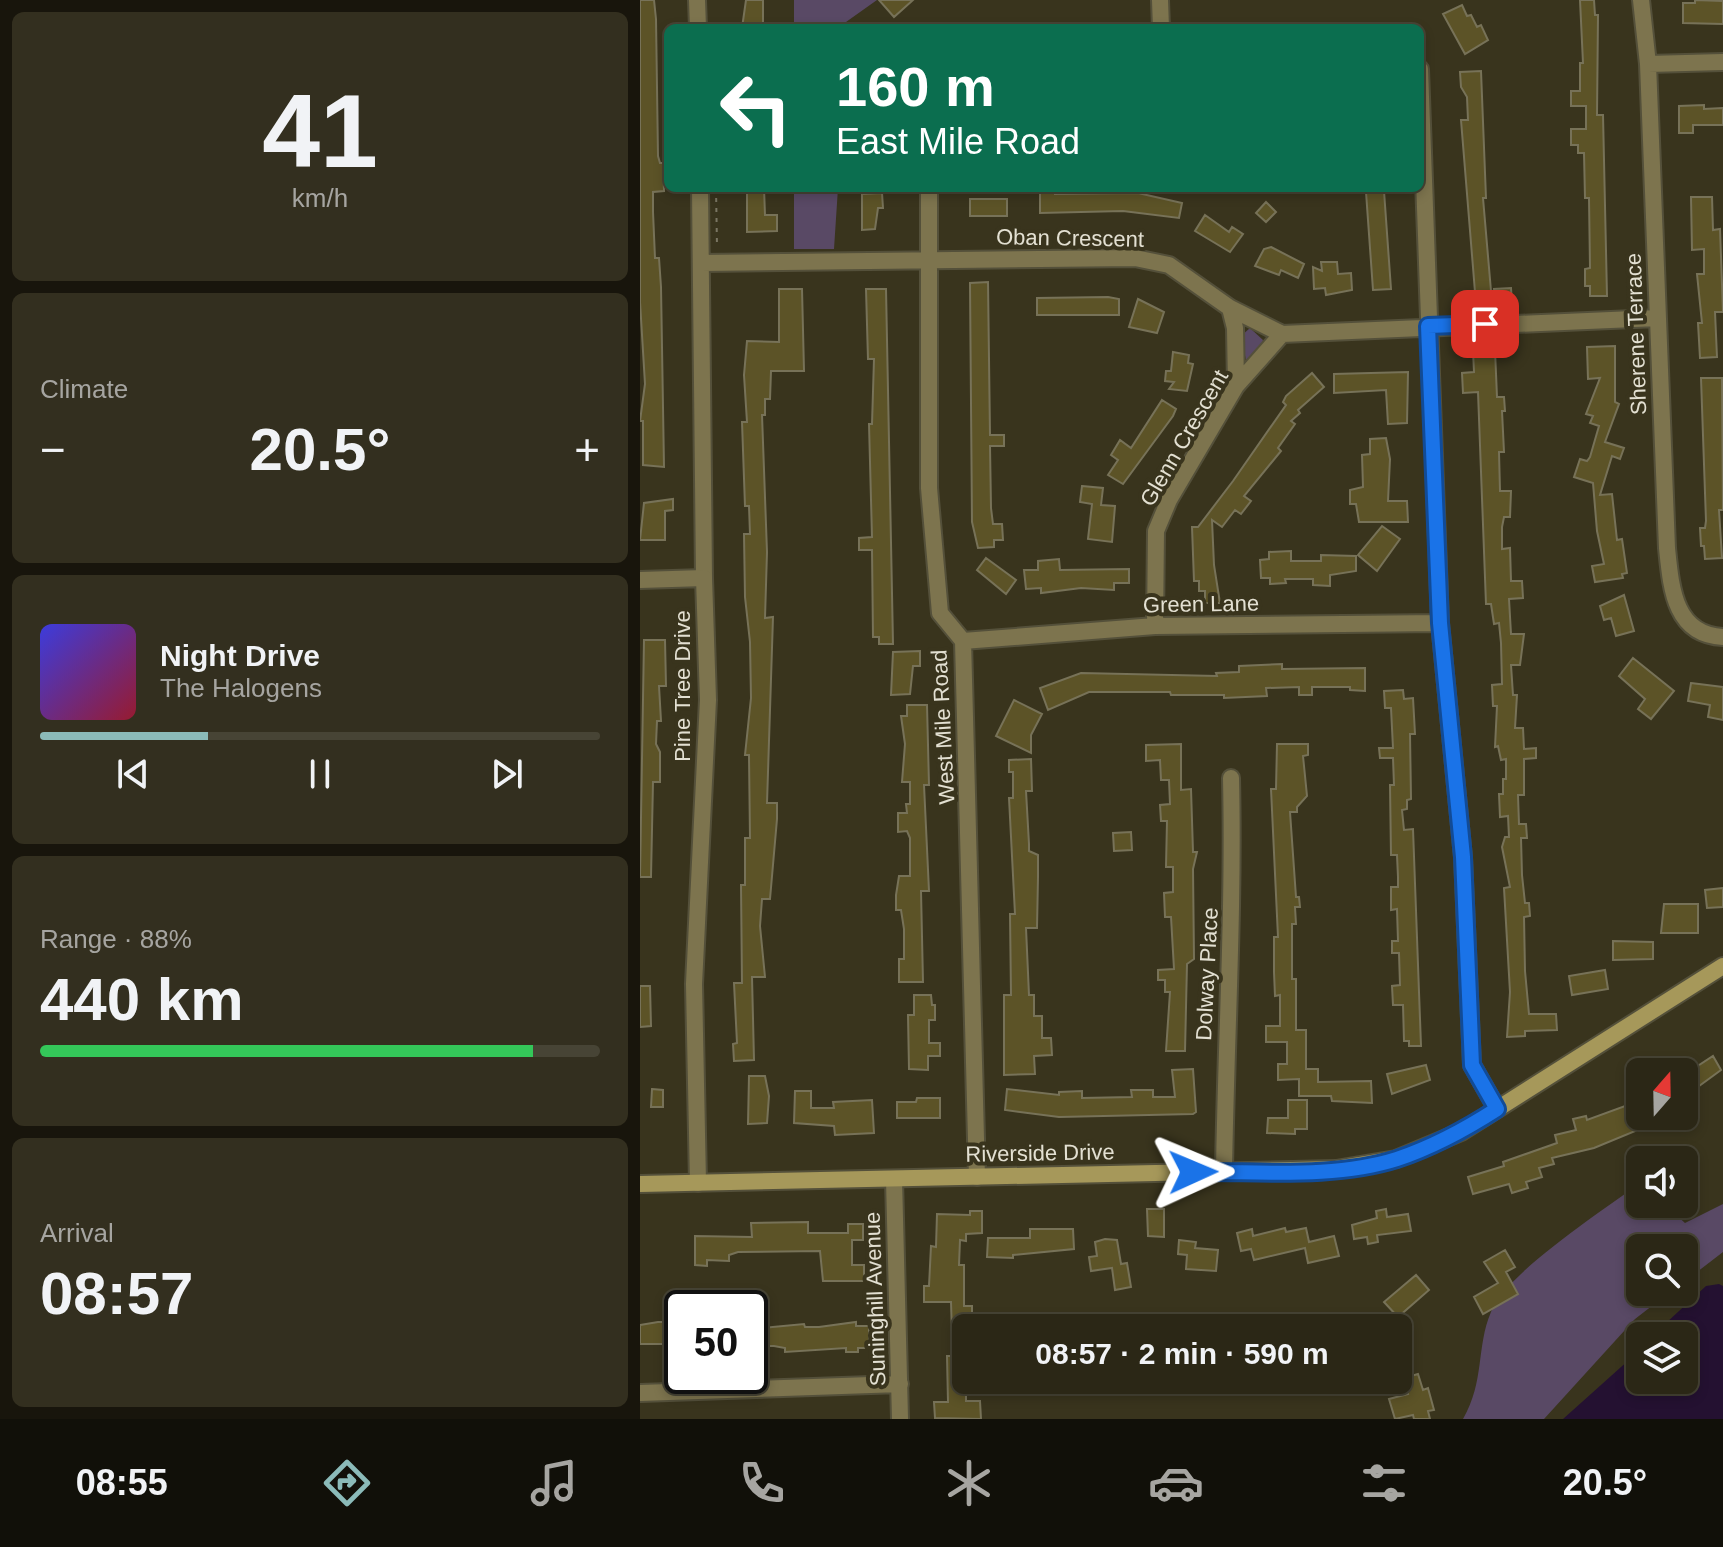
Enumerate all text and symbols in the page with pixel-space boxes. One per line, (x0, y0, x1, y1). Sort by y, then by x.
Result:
text: 160 m (836, 55, 995, 118)
icon: left (704, 56, 808, 160)
text: 41 (262, 73, 378, 189)
text: East Mile Road (836, 121, 1080, 162)
text: km/h (292, 183, 348, 213)
street label: Oban Crescent (996, 224, 1144, 252)
street label: Sherene Terrace (1621, 252, 1651, 416)
pin (1451, 290, 1519, 358)
icon: arrive (1463, 302, 1507, 346)
street label: Glenn Crescent (1135, 366, 1233, 510)
text: Climate (40, 374, 128, 404)
text: 20.5° (250, 416, 390, 483)
text: − (40, 425, 66, 474)
text: + (574, 425, 600, 474)
street label: Green Lane (1143, 590, 1259, 618)
street label: Pine Tree Drive (670, 610, 695, 762)
text: Night Drive (160, 639, 320, 672)
street label: West Mile Road (926, 649, 960, 805)
text: The Halogens (160, 673, 322, 703)
icon: previous (111, 752, 155, 796)
icon: pause (298, 752, 342, 796)
icon: next (485, 752, 529, 796)
street label: Dolway Place (1191, 907, 1223, 1041)
text: Range · 88% (40, 924, 192, 954)
text: 440 km (40, 966, 244, 1033)
north arrow (1626, 1058, 1698, 1130)
map controls (1626, 1058, 1698, 1394)
position arrow (1151, 1130, 1235, 1214)
street label: Riverside Drive (965, 1139, 1115, 1167)
button: sound (1626, 1146, 1698, 1218)
street label: Suninghill Avenue (859, 1211, 891, 1387)
text: Arrival (40, 1218, 114, 1248)
button: search (1626, 1234, 1698, 1306)
text: 08:57 (40, 1260, 193, 1327)
speed limit sign: 50 (664, 1290, 768, 1394)
button: layers (1626, 1322, 1698, 1394)
text: 08:57 · 2 min · 590 m (1035, 1337, 1329, 1370)
icon: directions (319, 1455, 375, 1511)
icon: music (526, 1455, 582, 1511)
icon: phone (734, 1455, 790, 1511)
icon: climate (941, 1455, 997, 1511)
icon: car (1148, 1455, 1204, 1511)
icon: filters (1356, 1455, 1412, 1511)
text: 08:55 (76, 1462, 168, 1503)
text: 20.5° (1563, 1462, 1647, 1503)

